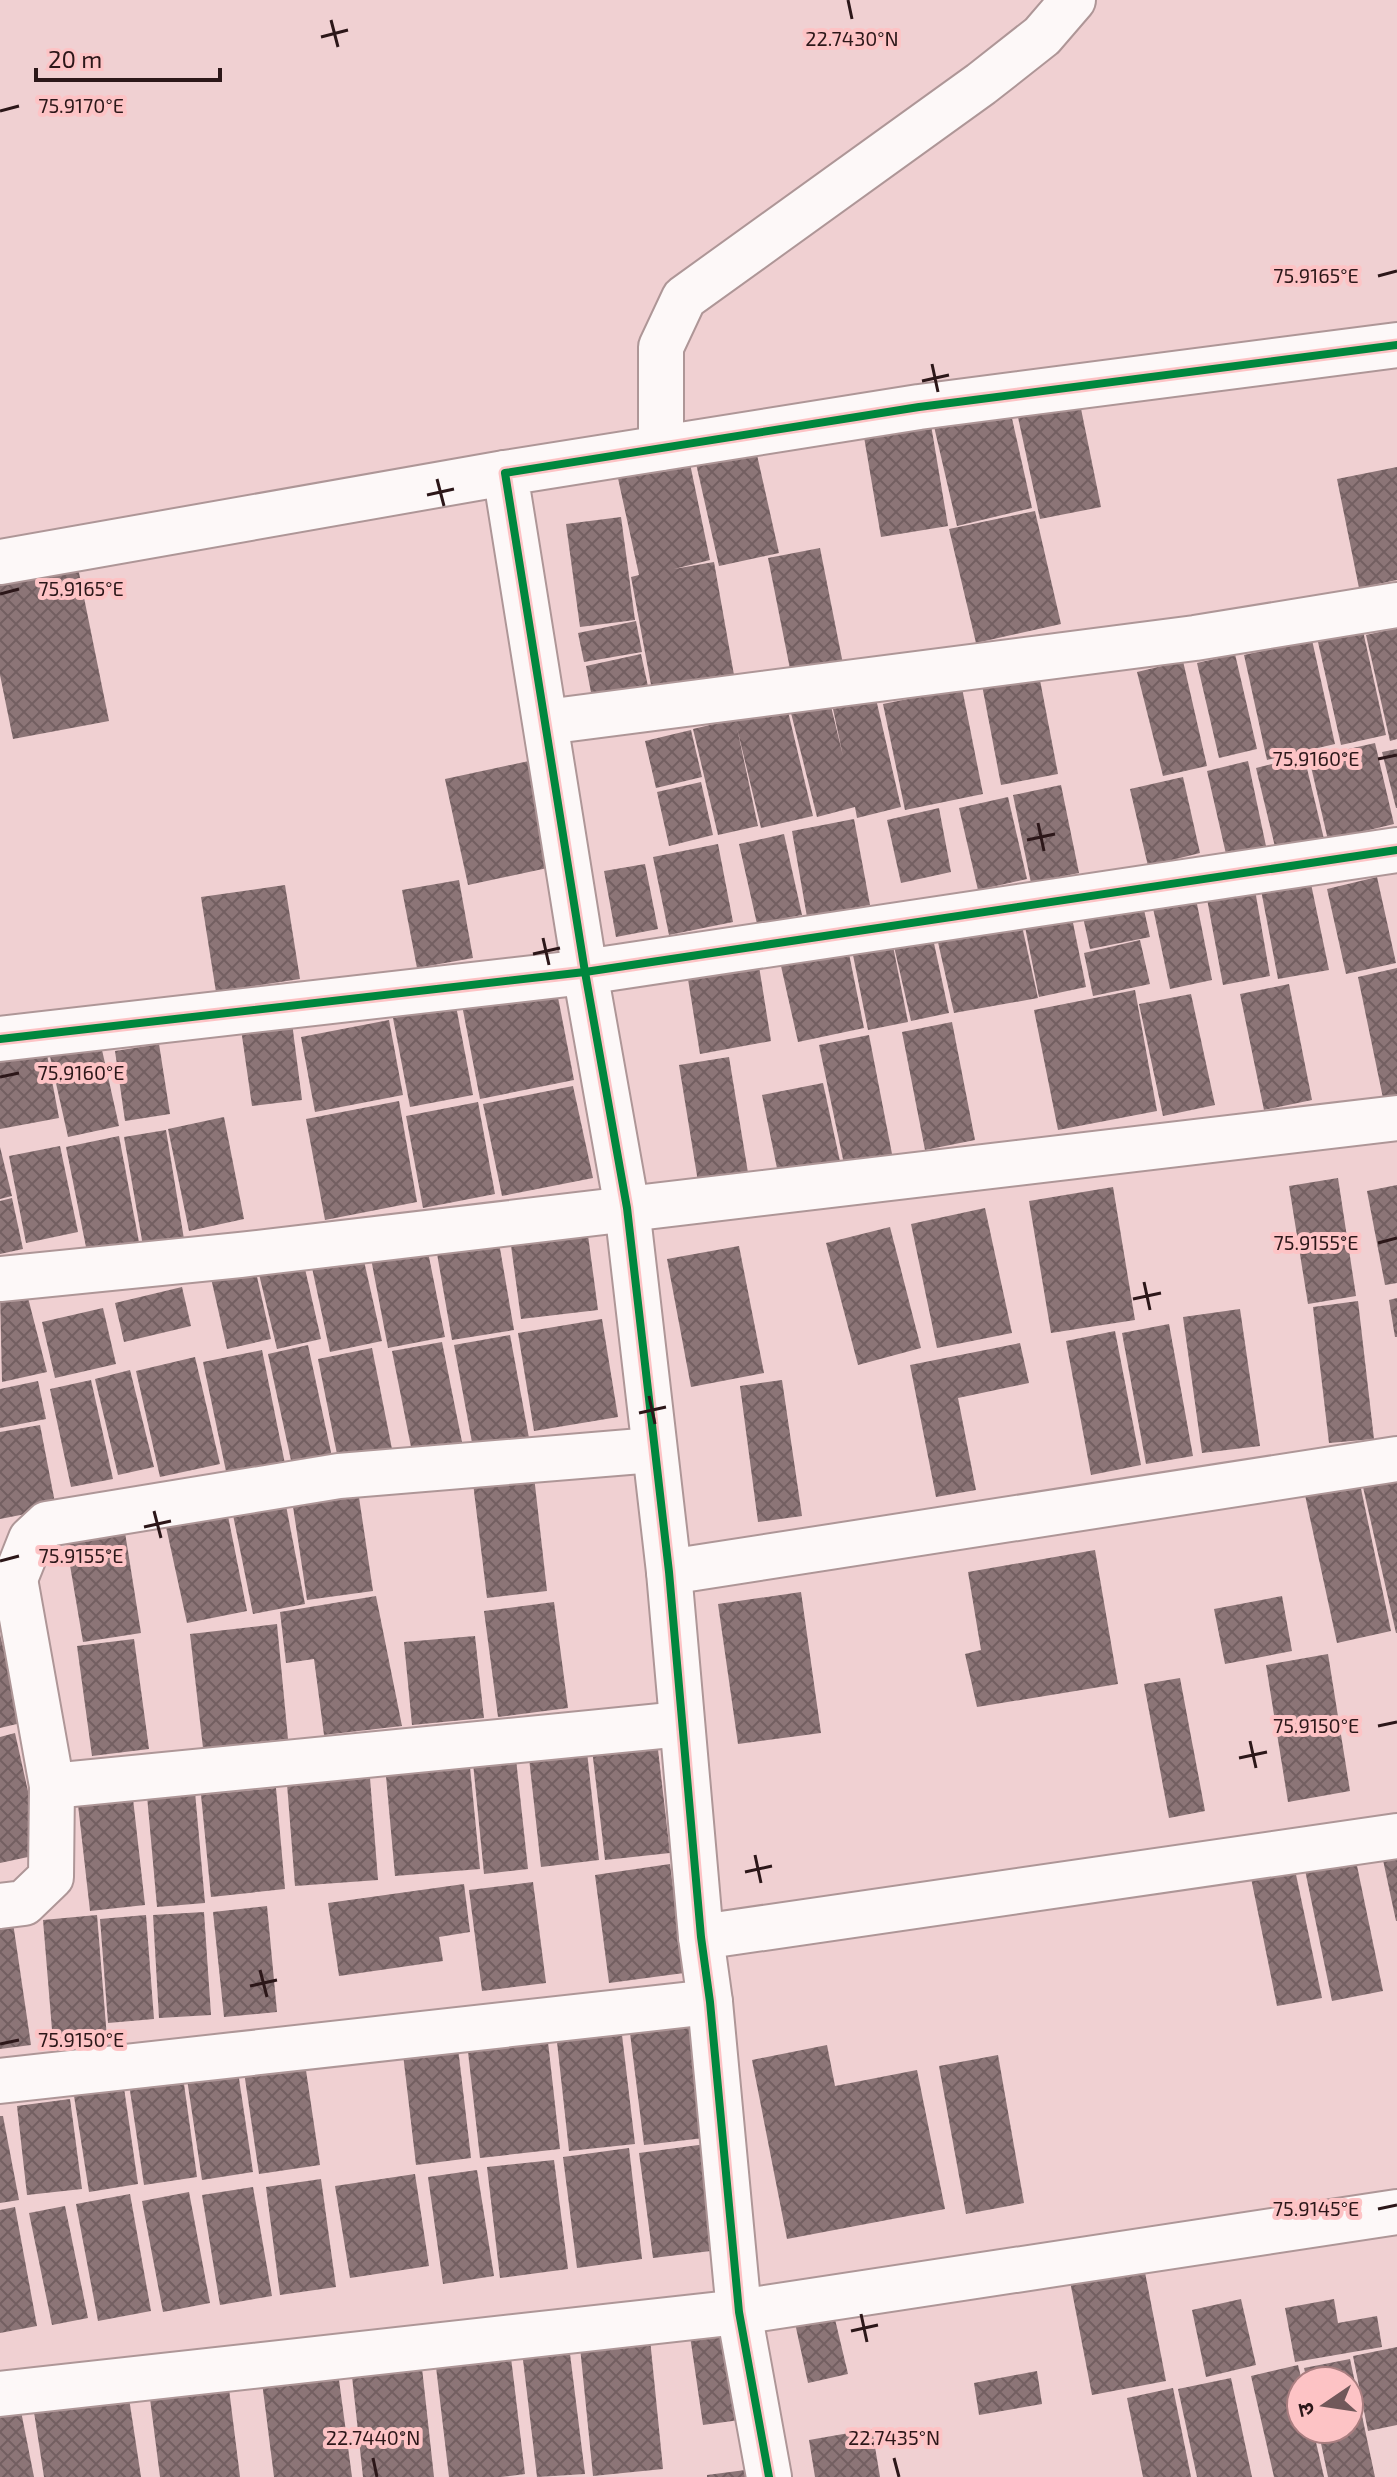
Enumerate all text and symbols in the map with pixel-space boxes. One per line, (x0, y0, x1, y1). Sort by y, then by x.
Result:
text: 22.7430°N (805, 26, 899, 50)
scale bar (36, 32, 220, 82)
text: 20 m (48, 44, 102, 73)
text: 75.9170°E (38, 93, 124, 117)
text: 75.9165°E (1273, 263, 1359, 287)
text: 75.9165°E (38, 576, 124, 600)
text: 75.9160°E (1273, 746, 1359, 770)
text: 75.9160°E (38, 1060, 124, 1084)
text: 75.9155°E (1274, 1230, 1358, 1254)
text: 75.9155°E (39, 1543, 123, 1567)
text: 75.9150°E (1273, 1713, 1359, 1737)
text: 75.9150°E (38, 2027, 124, 2051)
text: 75.9145°E (1273, 2196, 1359, 2220)
north arrow (1285, 2365, 1365, 2445)
text: उ (1290, 2399, 1319, 2419)
text: 22.7440°N (326, 2425, 420, 2449)
text: 22.7435°N (848, 2425, 940, 2449)

